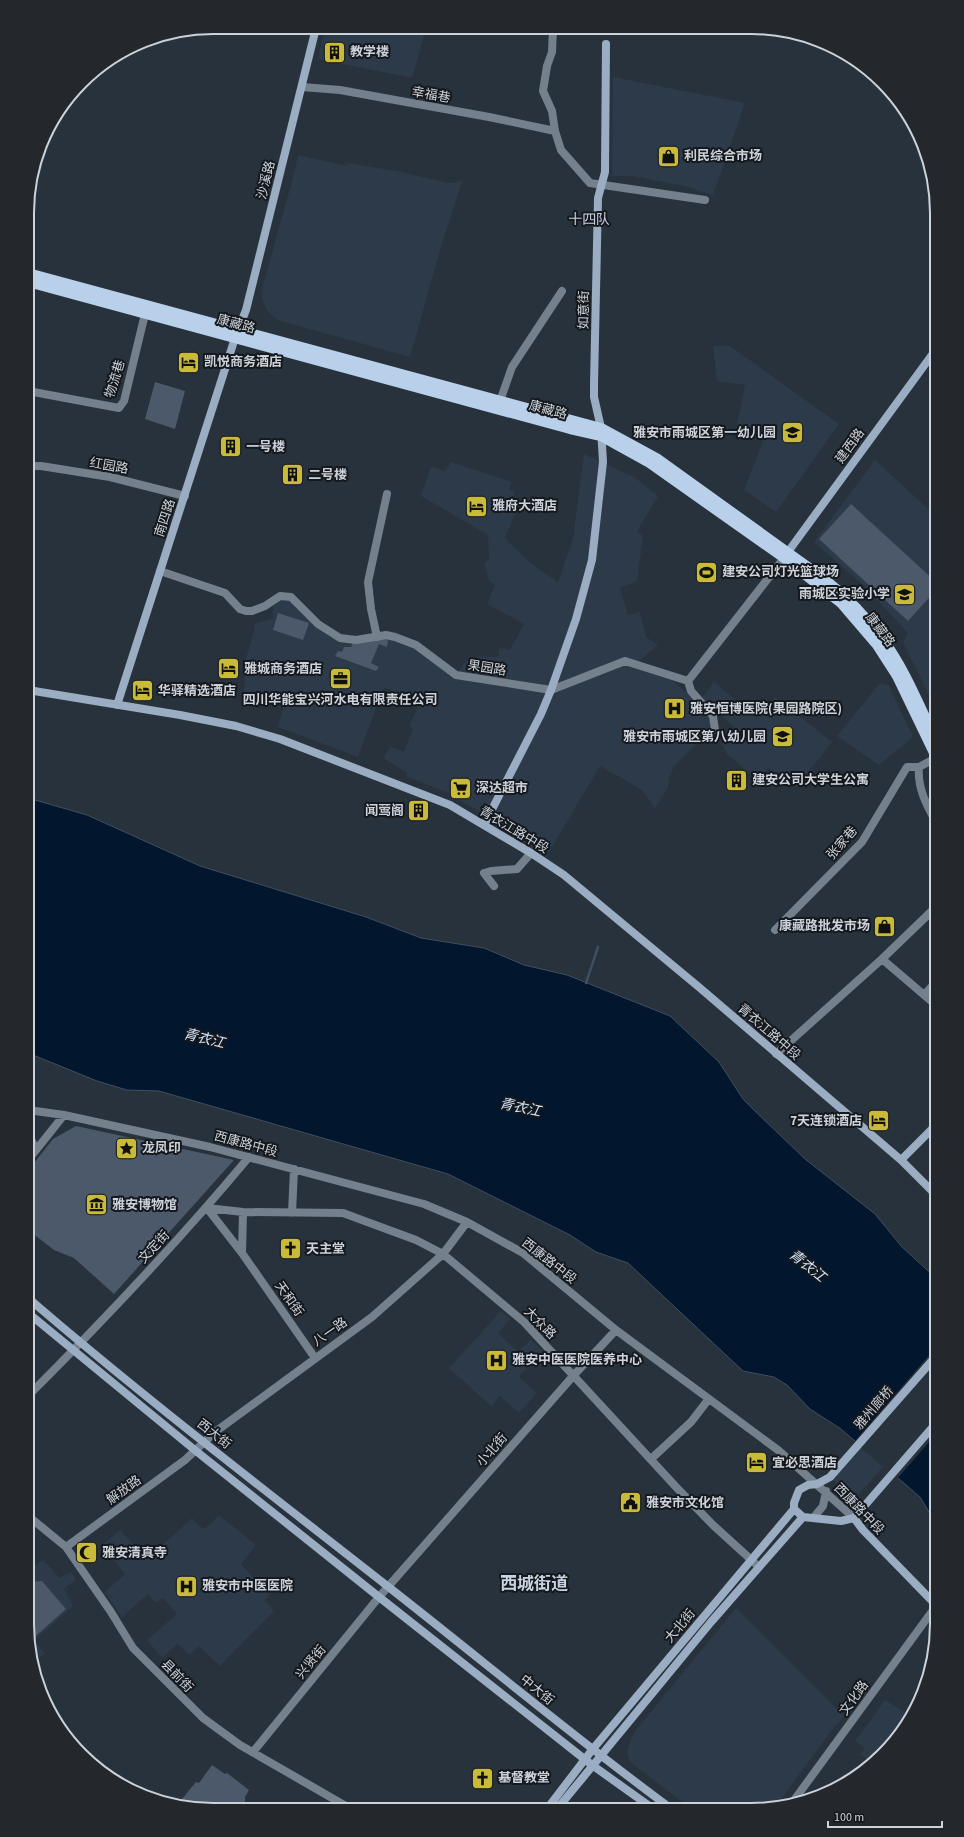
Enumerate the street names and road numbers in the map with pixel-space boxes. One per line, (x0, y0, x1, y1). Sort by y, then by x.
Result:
street label: 幸福巷 (410, 83, 452, 107)
street label: 沙溪路 (253, 159, 279, 201)
street label: 如意街 (575, 290, 593, 330)
street label: 康藏路 (215, 310, 257, 338)
street label: 物流巷 (101, 358, 129, 400)
street label: 康藏路 (527, 396, 569, 424)
street label: 建西路 (831, 425, 869, 467)
street label: 红园路 (88, 454, 130, 478)
street label: 南四路 (150, 497, 180, 539)
street label: 康藏路 (861, 609, 899, 651)
street label: 果园路 (466, 656, 508, 680)
street label: 青衣江路中段 (476, 802, 552, 858)
street label: 张家巷 (822, 822, 862, 864)
street label: 青衣江路中段 (734, 1000, 804, 1064)
street label: 西康路中段 (212, 1127, 280, 1161)
street label: 文定街 (134, 1227, 174, 1267)
street label: 西康路中段 (518, 1234, 580, 1288)
street label: 天和街 (270, 1278, 308, 1320)
street label: 大众路 (520, 1303, 560, 1343)
street label: 八一路 (309, 1313, 351, 1351)
street label: 雅州廊桥 (850, 1382, 898, 1434)
street label: 西大街 (193, 1415, 235, 1453)
street label: 小北街 (472, 1429, 512, 1471)
street label: 解放路 (103, 1471, 145, 1509)
street label: 西康路中段 (830, 1479, 888, 1539)
street label: 大北街 (661, 1605, 699, 1647)
street label: 兴贤街 (292, 1641, 330, 1683)
street label: 县前街 (157, 1656, 197, 1696)
street label: 中大街 (516, 1671, 558, 1709)
street label: 文化路 (835, 1677, 873, 1719)

